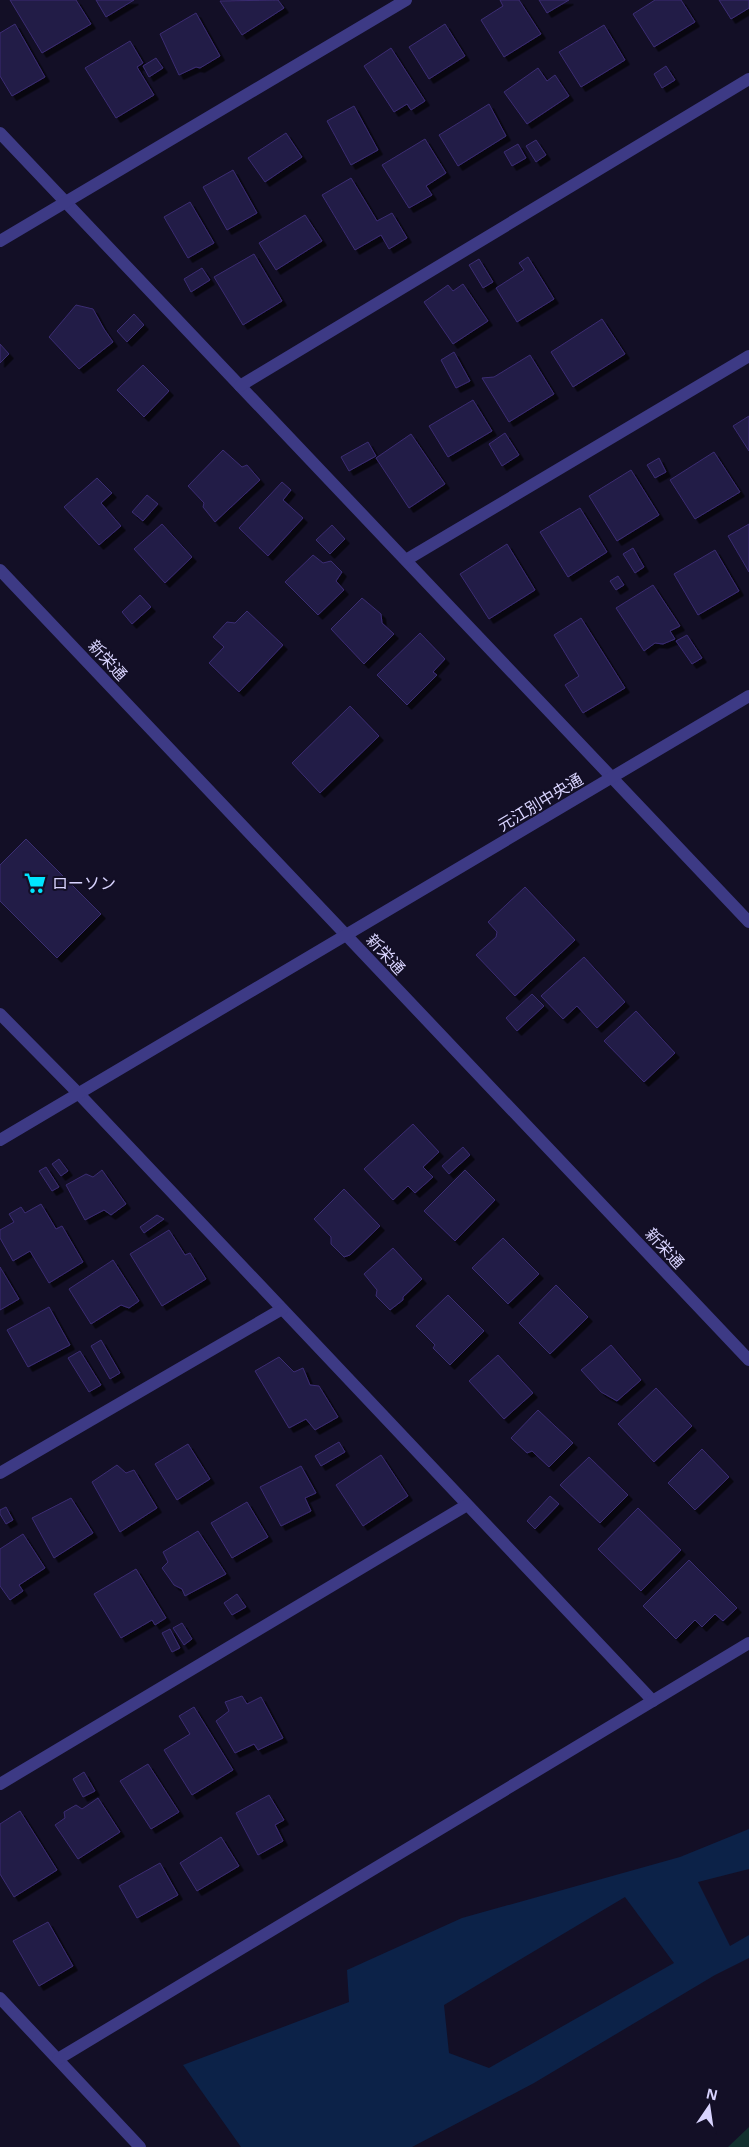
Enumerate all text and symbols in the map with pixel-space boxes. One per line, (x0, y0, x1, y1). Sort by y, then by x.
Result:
street label: 新栄通 (84, 635, 132, 685)
street label: 元江別中央通 (493, 768, 587, 836)
supermarket icon: ローソン (22, 870, 48, 896)
place label: ローソン (52, 872, 116, 894)
street label: 新栄通 (362, 929, 410, 979)
street label: 新栄通 (641, 1223, 689, 1273)
north arrow (684, 2082, 734, 2132)
text: N (704, 2083, 720, 2104)

